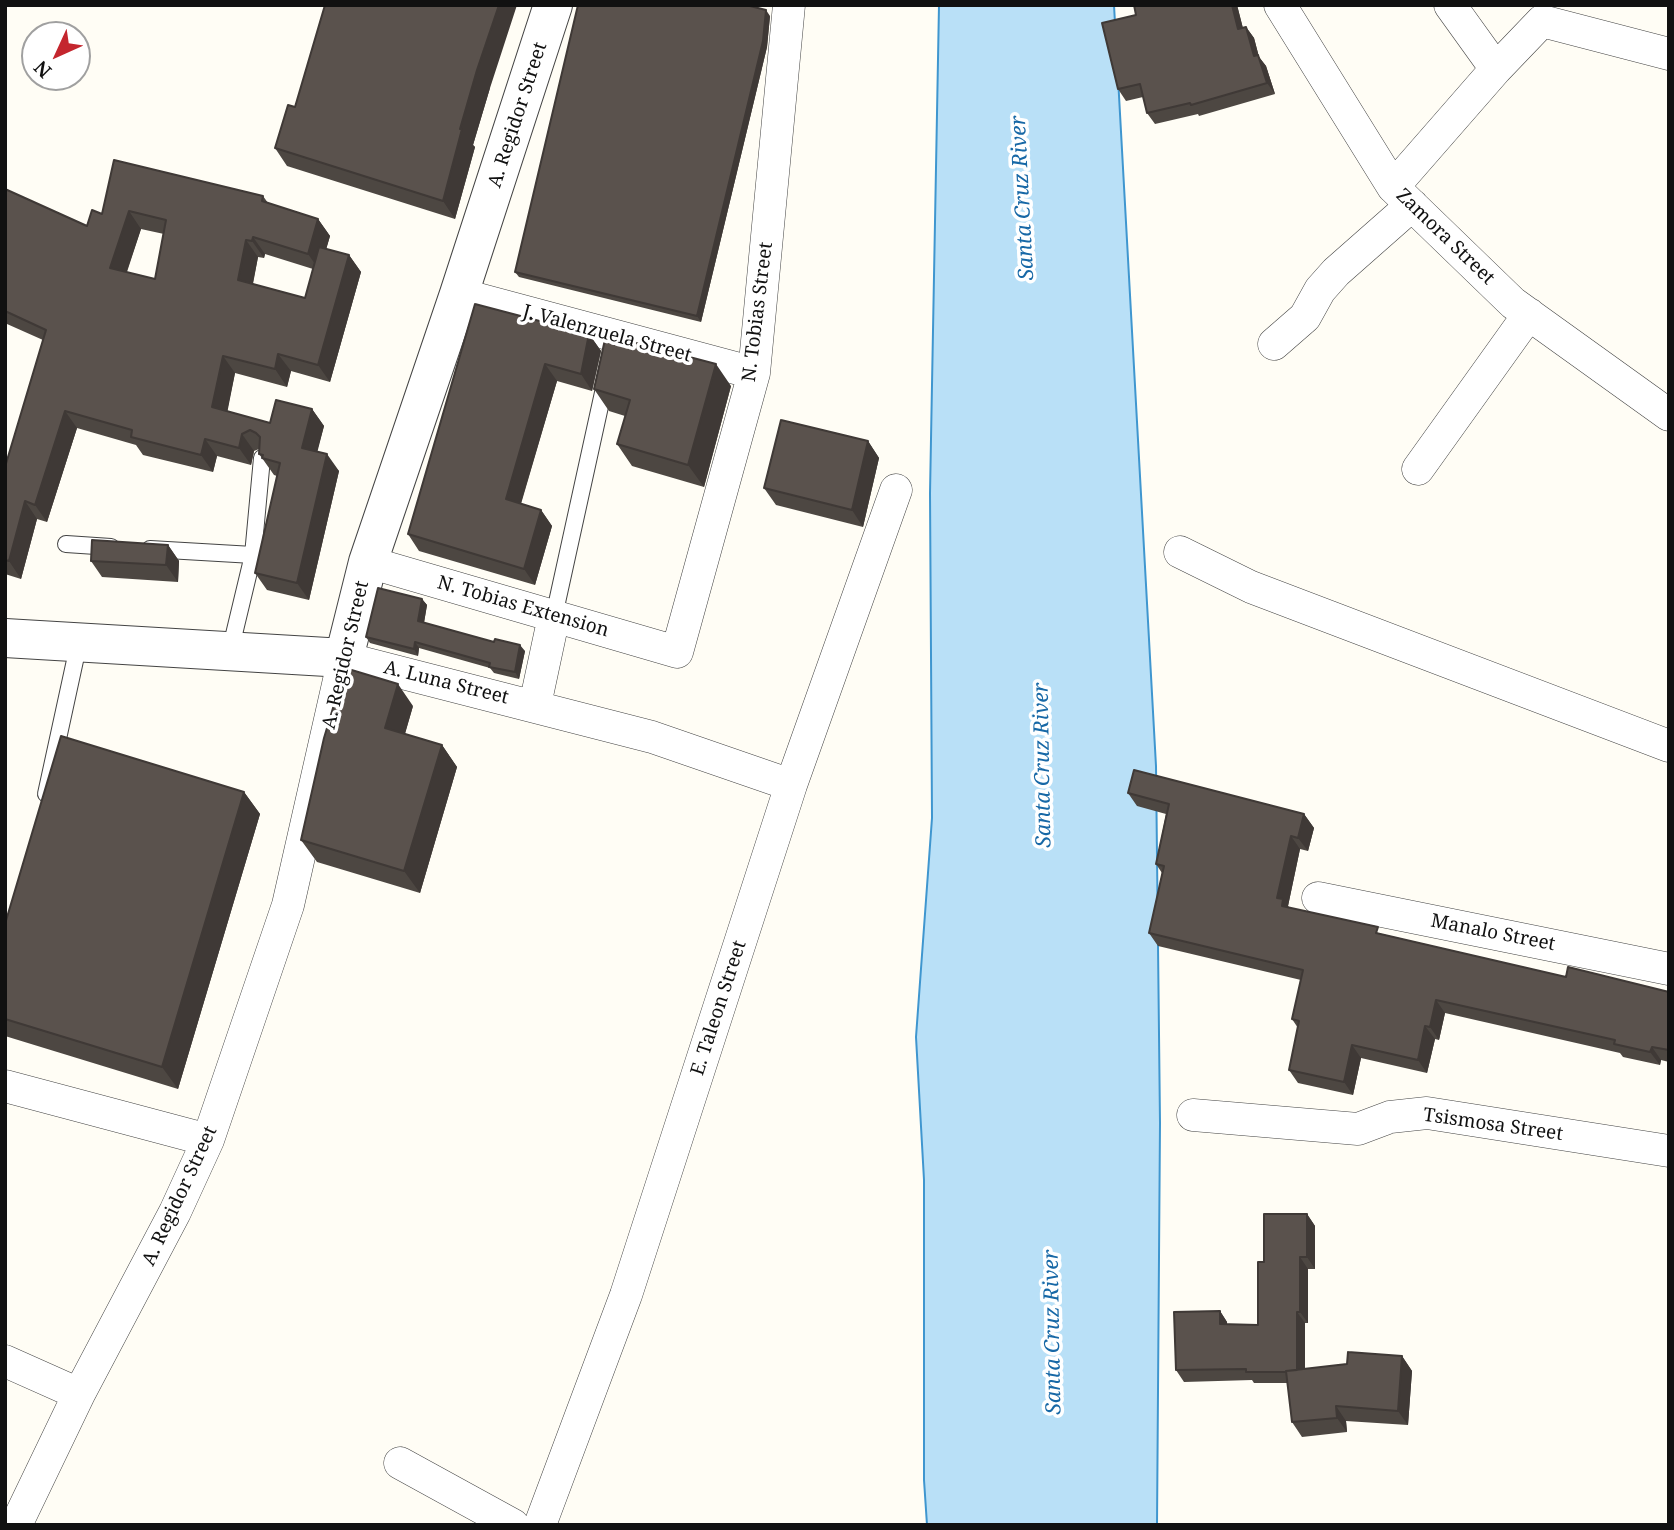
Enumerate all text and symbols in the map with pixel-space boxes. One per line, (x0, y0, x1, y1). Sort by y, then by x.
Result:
north arrow (21, 21, 91, 91)
street label: A. Regidor Street (484, 39, 552, 191)
text: N (28, 55, 57, 84)
water label: Santa Cruz River (1006, 115, 1040, 281)
street label: Zamora Street (1391, 184, 1499, 290)
street label: N. Tobias Street (738, 241, 778, 383)
street label: J. Valenzuela Street (520, 301, 694, 367)
street label: N. Tobias Extension (435, 572, 611, 642)
street label: A. Regidor Street (318, 579, 374, 731)
street label: A. Luna Street (381, 656, 511, 710)
water label: Santa Cruz River (1029, 682, 1057, 848)
street label: Manalo Street (1429, 910, 1557, 956)
street label: E. Taleon Street (686, 938, 752, 1078)
street label: Tsismosa Street (1422, 1104, 1564, 1146)
street label: A. Regidor Street (138, 1123, 222, 1269)
water label: Santa Cruz River (1039, 1249, 1067, 1415)

